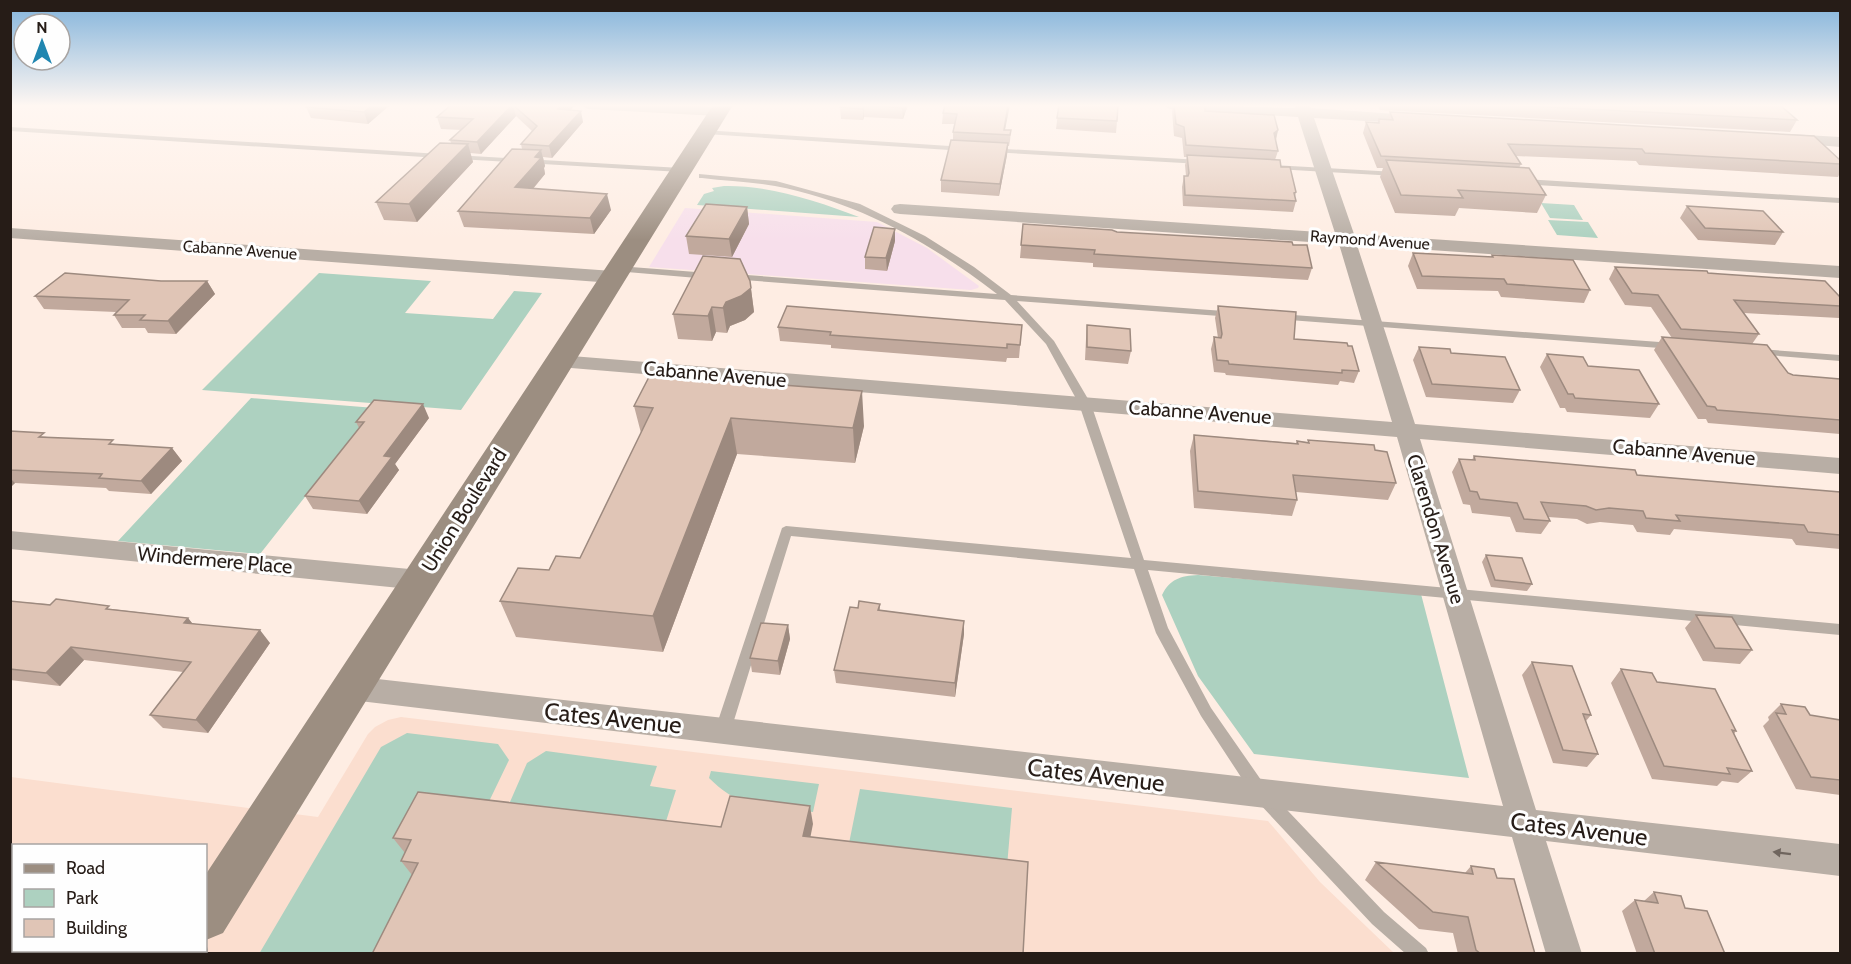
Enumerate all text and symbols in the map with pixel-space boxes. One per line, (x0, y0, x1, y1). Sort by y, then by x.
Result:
north arrow (12, 12, 72, 72)
text: N (36, 18, 48, 37)
street label: Raymond Avenue (1309, 226, 1431, 254)
street label: Cabanne Avenue (182, 237, 298, 263)
street label: Cabanne Avenue (643, 356, 787, 392)
street label: Cabanne Avenue (1128, 395, 1272, 429)
street label: Cabanne Avenue (1612, 434, 1756, 470)
street label: Union Boulevard (416, 444, 512, 576)
street label: Clarendon Avenue (1402, 451, 1470, 607)
street label: Windermere Place (137, 541, 293, 579)
street label: Cates Avenue (543, 696, 683, 740)
street label: Cates Avenue (1026, 752, 1166, 798)
street label: Cates Avenue (1509, 806, 1649, 852)
legend (12, 844, 207, 952)
one-way arrow (1773, 848, 1792, 858)
text: Road (66, 857, 105, 879)
text: Park (66, 887, 99, 909)
text: Building (66, 917, 128, 939)

